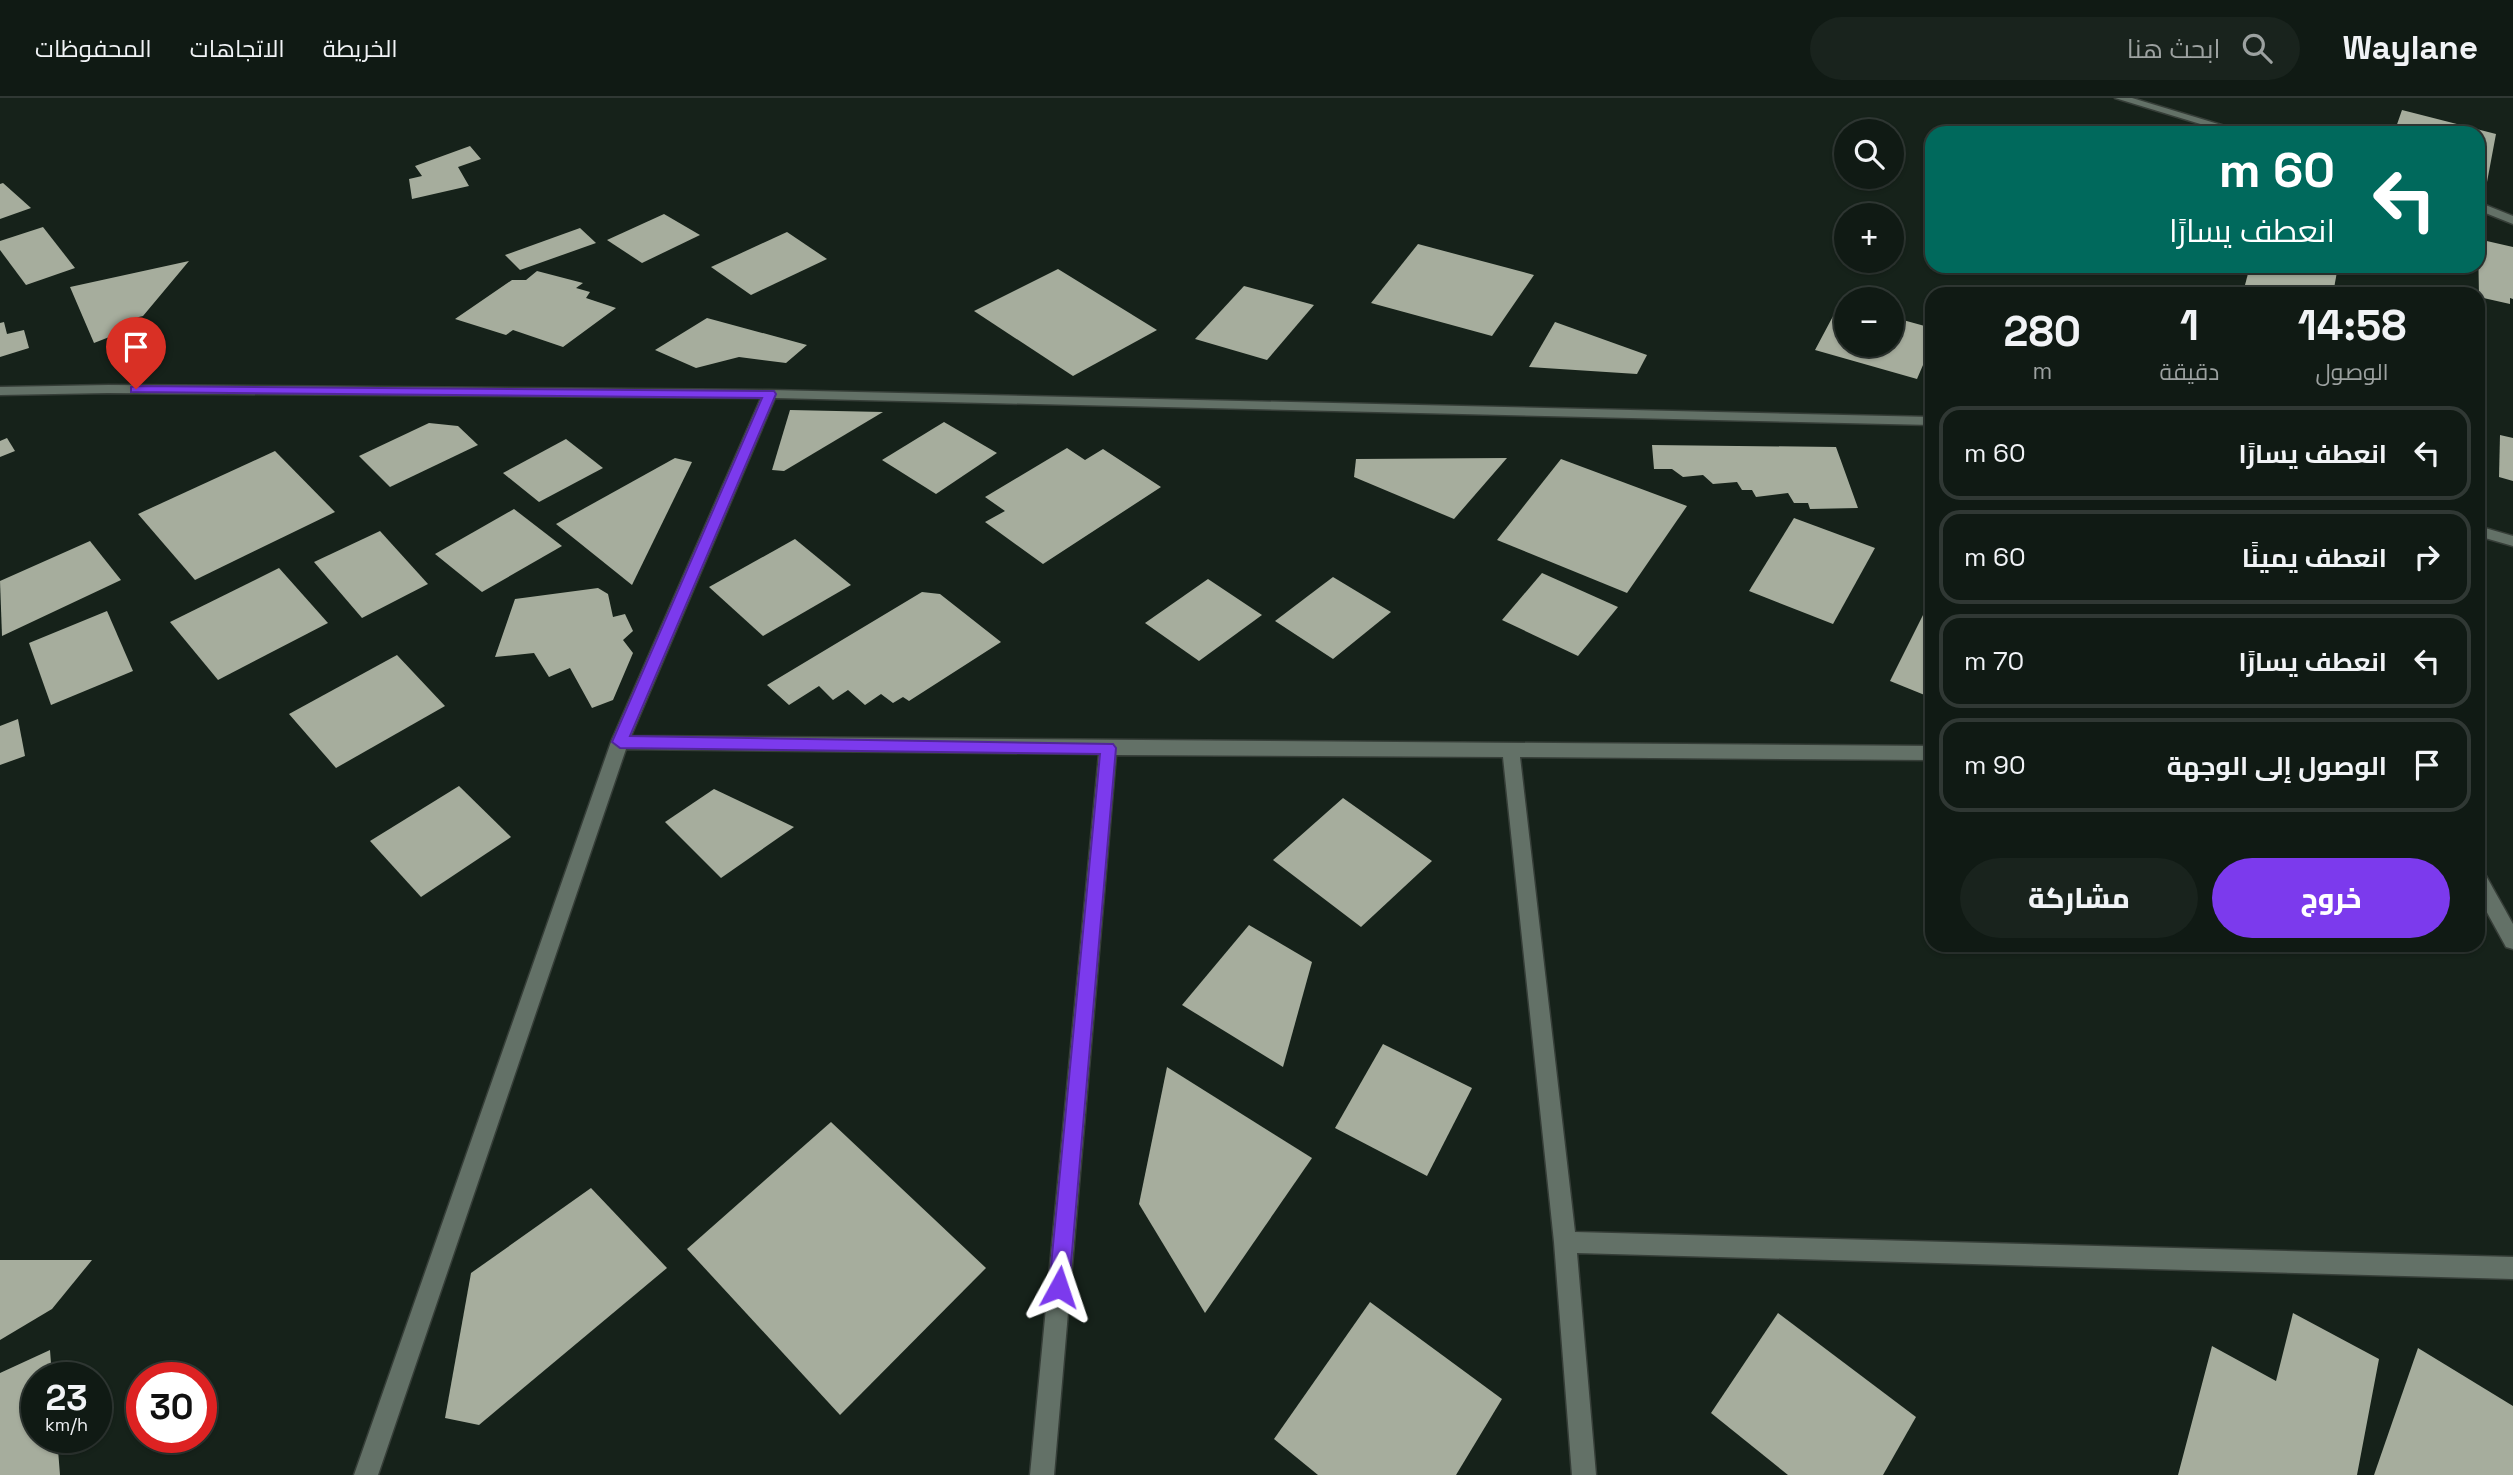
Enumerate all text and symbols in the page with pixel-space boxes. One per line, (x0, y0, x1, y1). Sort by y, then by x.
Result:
search box (1810, 17, 2300, 80)
text: Waylane (2342, 27, 2478, 69)
icon: search (2238, 29, 2276, 67)
text: ابحث هنا (2127, 32, 2220, 66)
text: المحفوظات (35, 33, 152, 64)
text: الاتجاهات (190, 33, 285, 64)
text: الخريطة (323, 33, 398, 64)
map controls (1834, 119, 1904, 357)
button: search (1834, 119, 1904, 189)
text: 60 m (2219, 139, 2335, 201)
icon: left (2359, 154, 2450, 245)
button: + (1834, 203, 1904, 273)
text: انعطف يسارًا (2169, 211, 2335, 251)
button: − (1834, 287, 1904, 357)
text: 1 (2180, 299, 2199, 352)
text: 14:58 (2298, 299, 2406, 352)
text: 280 (2004, 305, 2081, 358)
pin (106, 317, 166, 389)
icon: arrive (117, 328, 155, 366)
text: m (2032, 356, 2052, 386)
text: دقيقة (2159, 357, 2219, 387)
text: الوصول (2316, 357, 2389, 387)
icon: left (2408, 434, 2446, 472)
text: 60 m (1964, 436, 2026, 470)
text: انعطف يسارًا (2239, 437, 2387, 471)
icon: right (2408, 538, 2446, 576)
text: 60 m (1964, 540, 2026, 574)
text: انعطف يمينًا (2242, 541, 2387, 575)
icon: left (2408, 642, 2446, 680)
text: 70 m (1964, 644, 2024, 678)
text: انعطف يسارًا (2239, 645, 2387, 679)
icon: arrive (2408, 746, 2446, 784)
text: 90 m (1964, 748, 2026, 782)
text: الوصول إلى الوجهة (2167, 749, 2387, 783)
button: مشاركة (1960, 858, 2198, 938)
button: خروج (2212, 858, 2450, 938)
position arrow (1022, 1250, 1096, 1324)
speed limit sign: 30 (126, 1362, 217, 1453)
text: 23 (45, 1376, 88, 1420)
text: km/h (45, 1413, 88, 1436)

